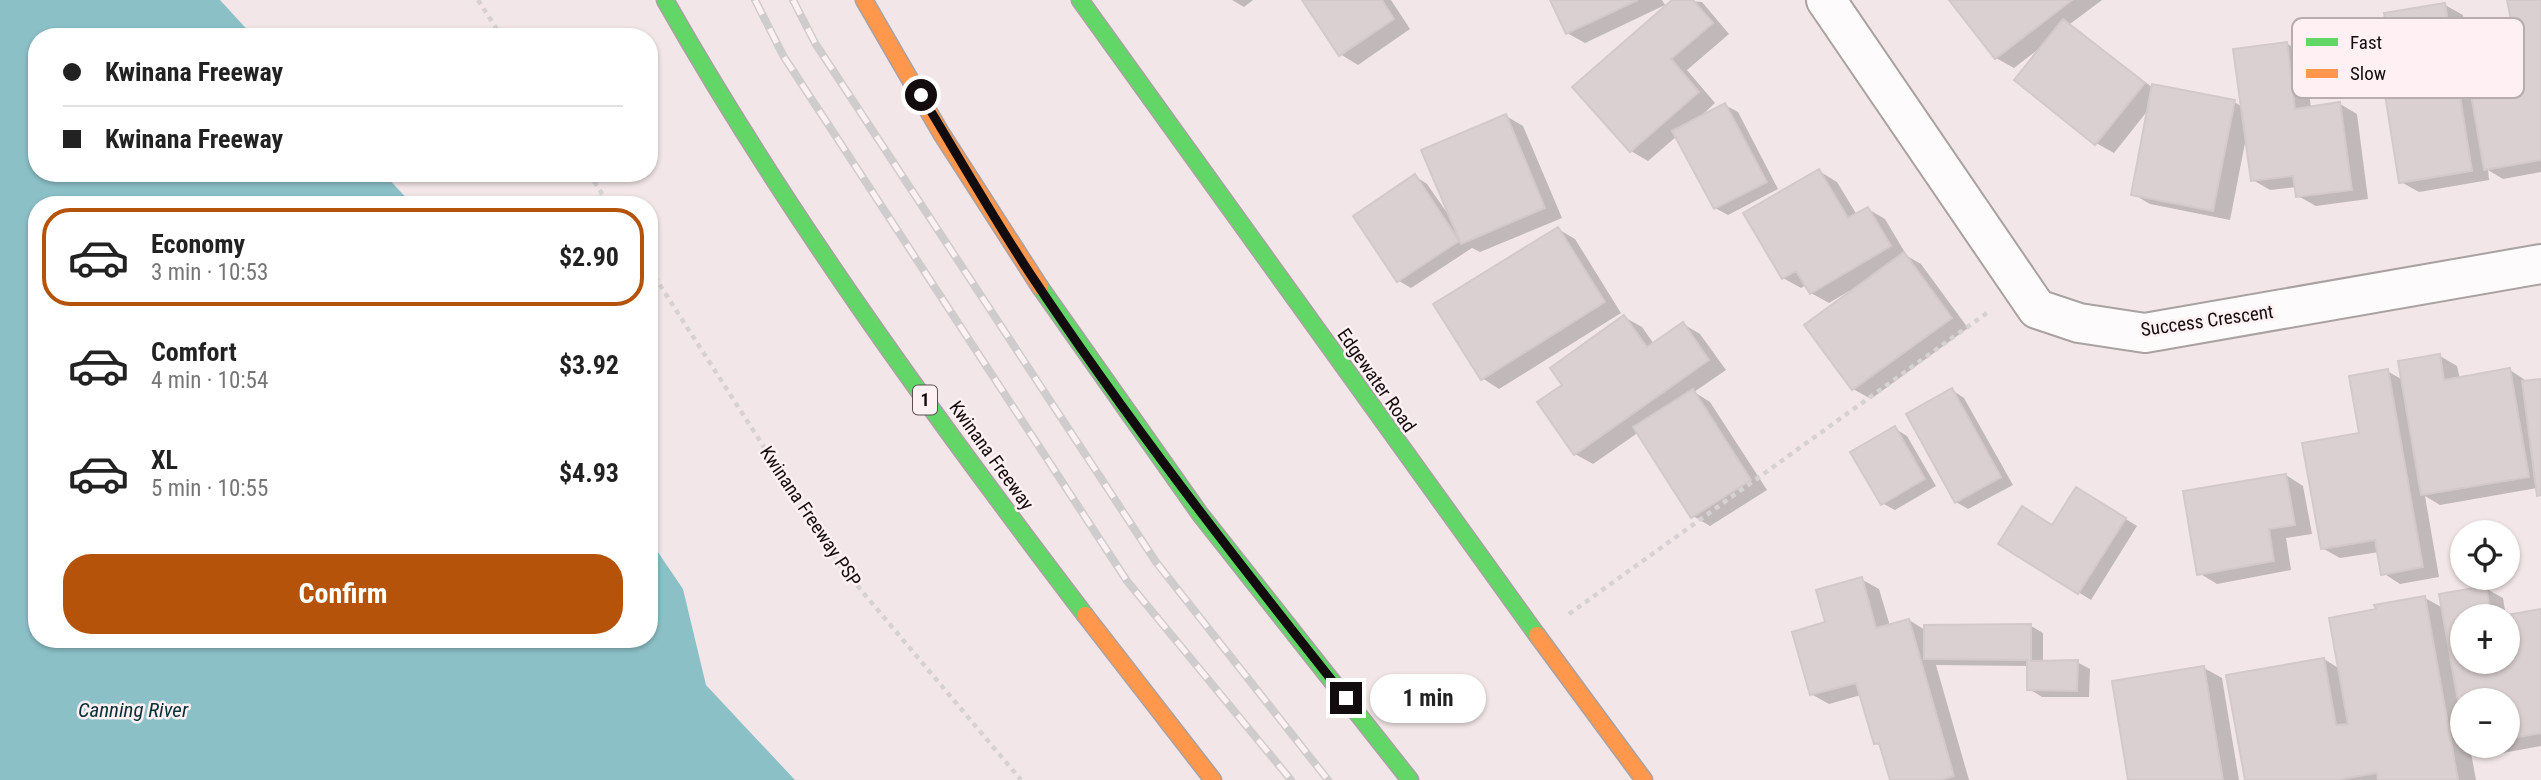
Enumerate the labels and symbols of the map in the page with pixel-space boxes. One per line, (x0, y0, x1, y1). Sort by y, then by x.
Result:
legend (2292, 18, 2524, 98)
text: Fast (2350, 31, 2382, 54)
text: Slow (2350, 62, 2386, 85)
route start (905, 79, 937, 111)
street label: Success Crescent (2139, 300, 2275, 341)
street label: Edgewater Road (1332, 324, 1421, 437)
road number: 1 (913, 386, 937, 414)
street label: Kwinana Freeway (944, 396, 1039, 514)
street label: Kwinana Freeway PSP (755, 442, 866, 591)
callout: 1 min (1370, 674, 1486, 722)
route end (1330, 682, 1362, 714)
water label: Canning River (78, 698, 189, 722)

